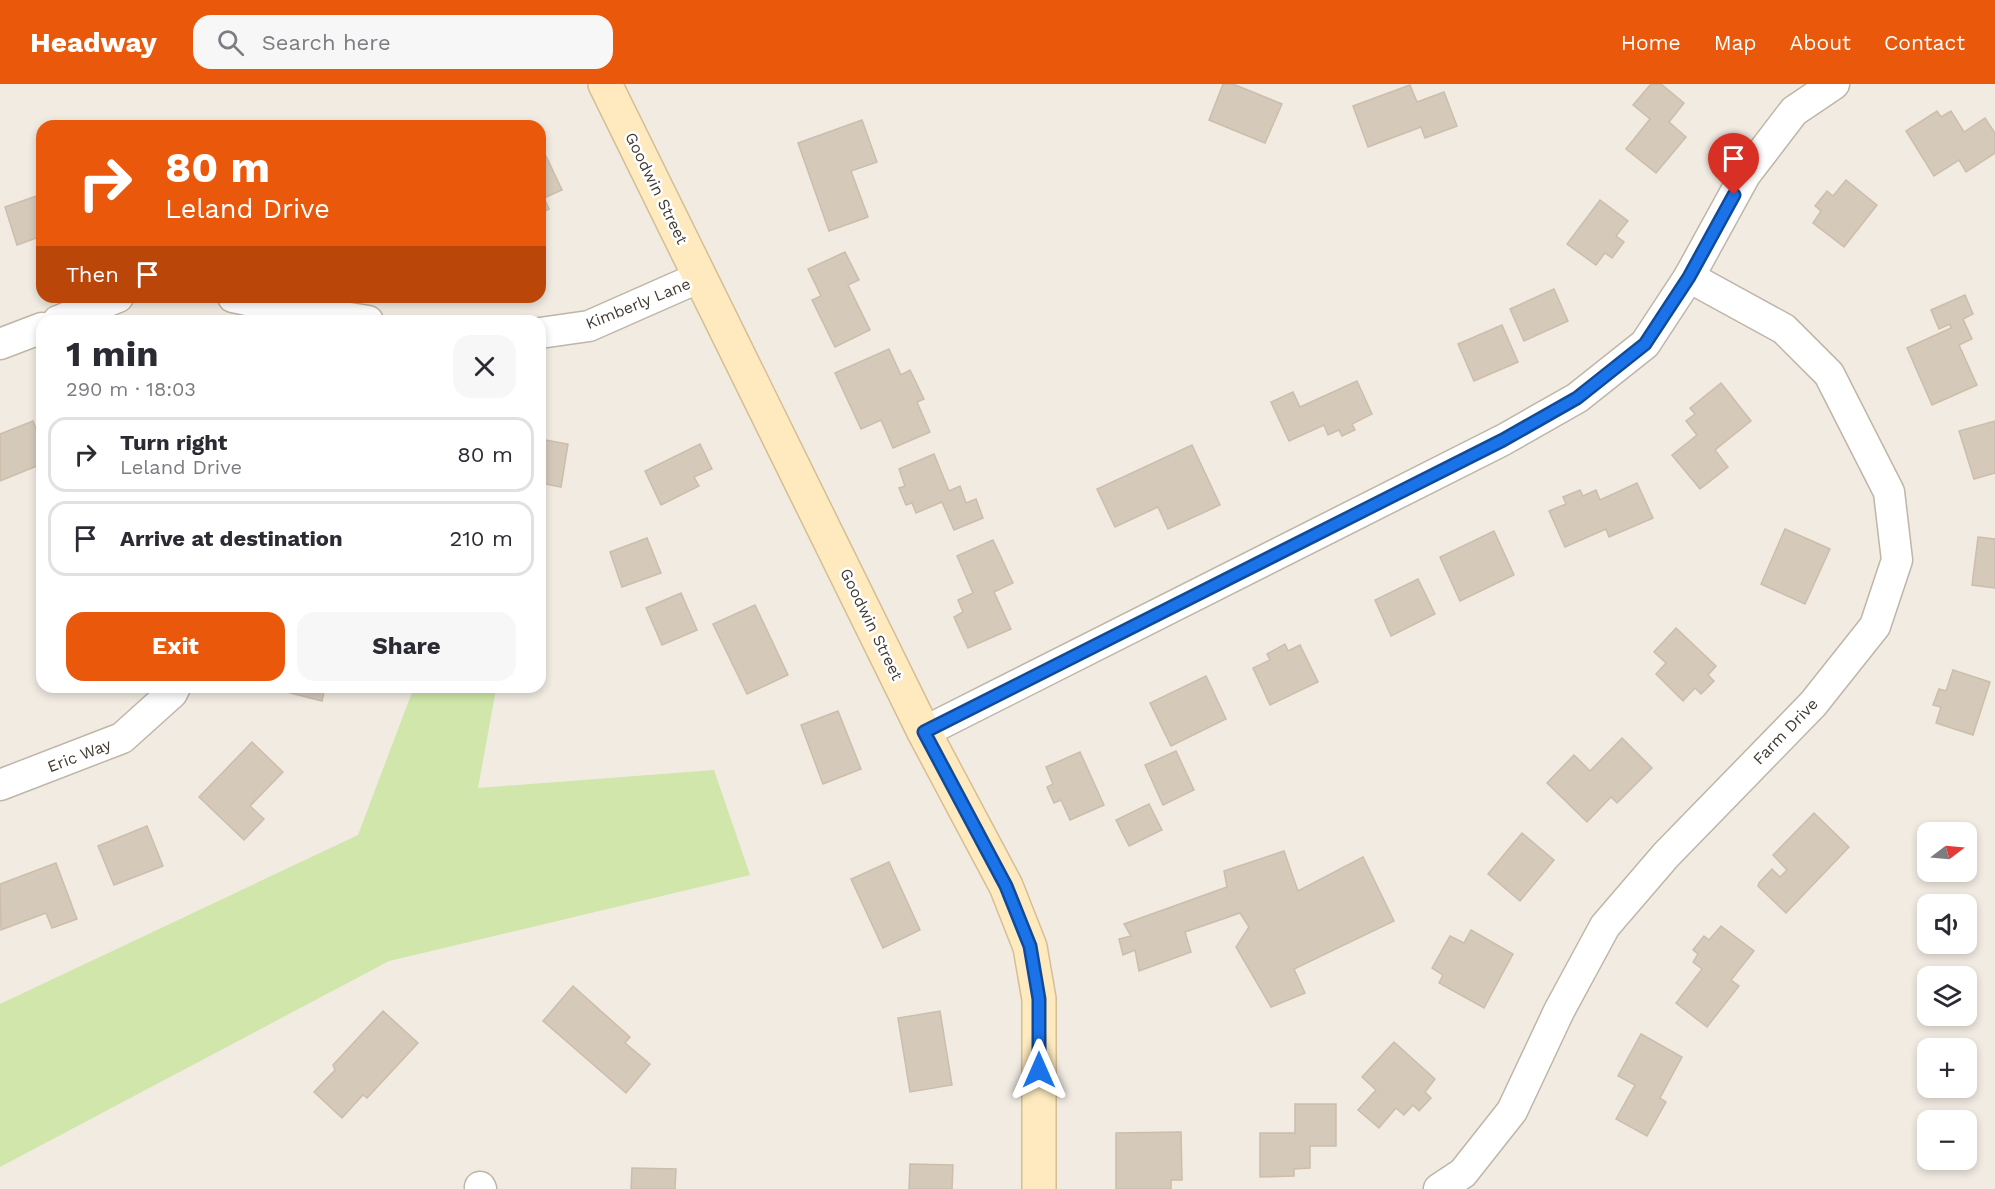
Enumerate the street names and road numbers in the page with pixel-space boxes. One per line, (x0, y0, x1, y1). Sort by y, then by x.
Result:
street label: Goodwin Street (621, 129, 692, 247)
street label: Kimberly Lane (583, 274, 693, 333)
street label: Goodwin Street (836, 565, 907, 683)
street label: Farm Drive (1749, 694, 1822, 769)
street label: Eric Way (45, 734, 114, 776)

